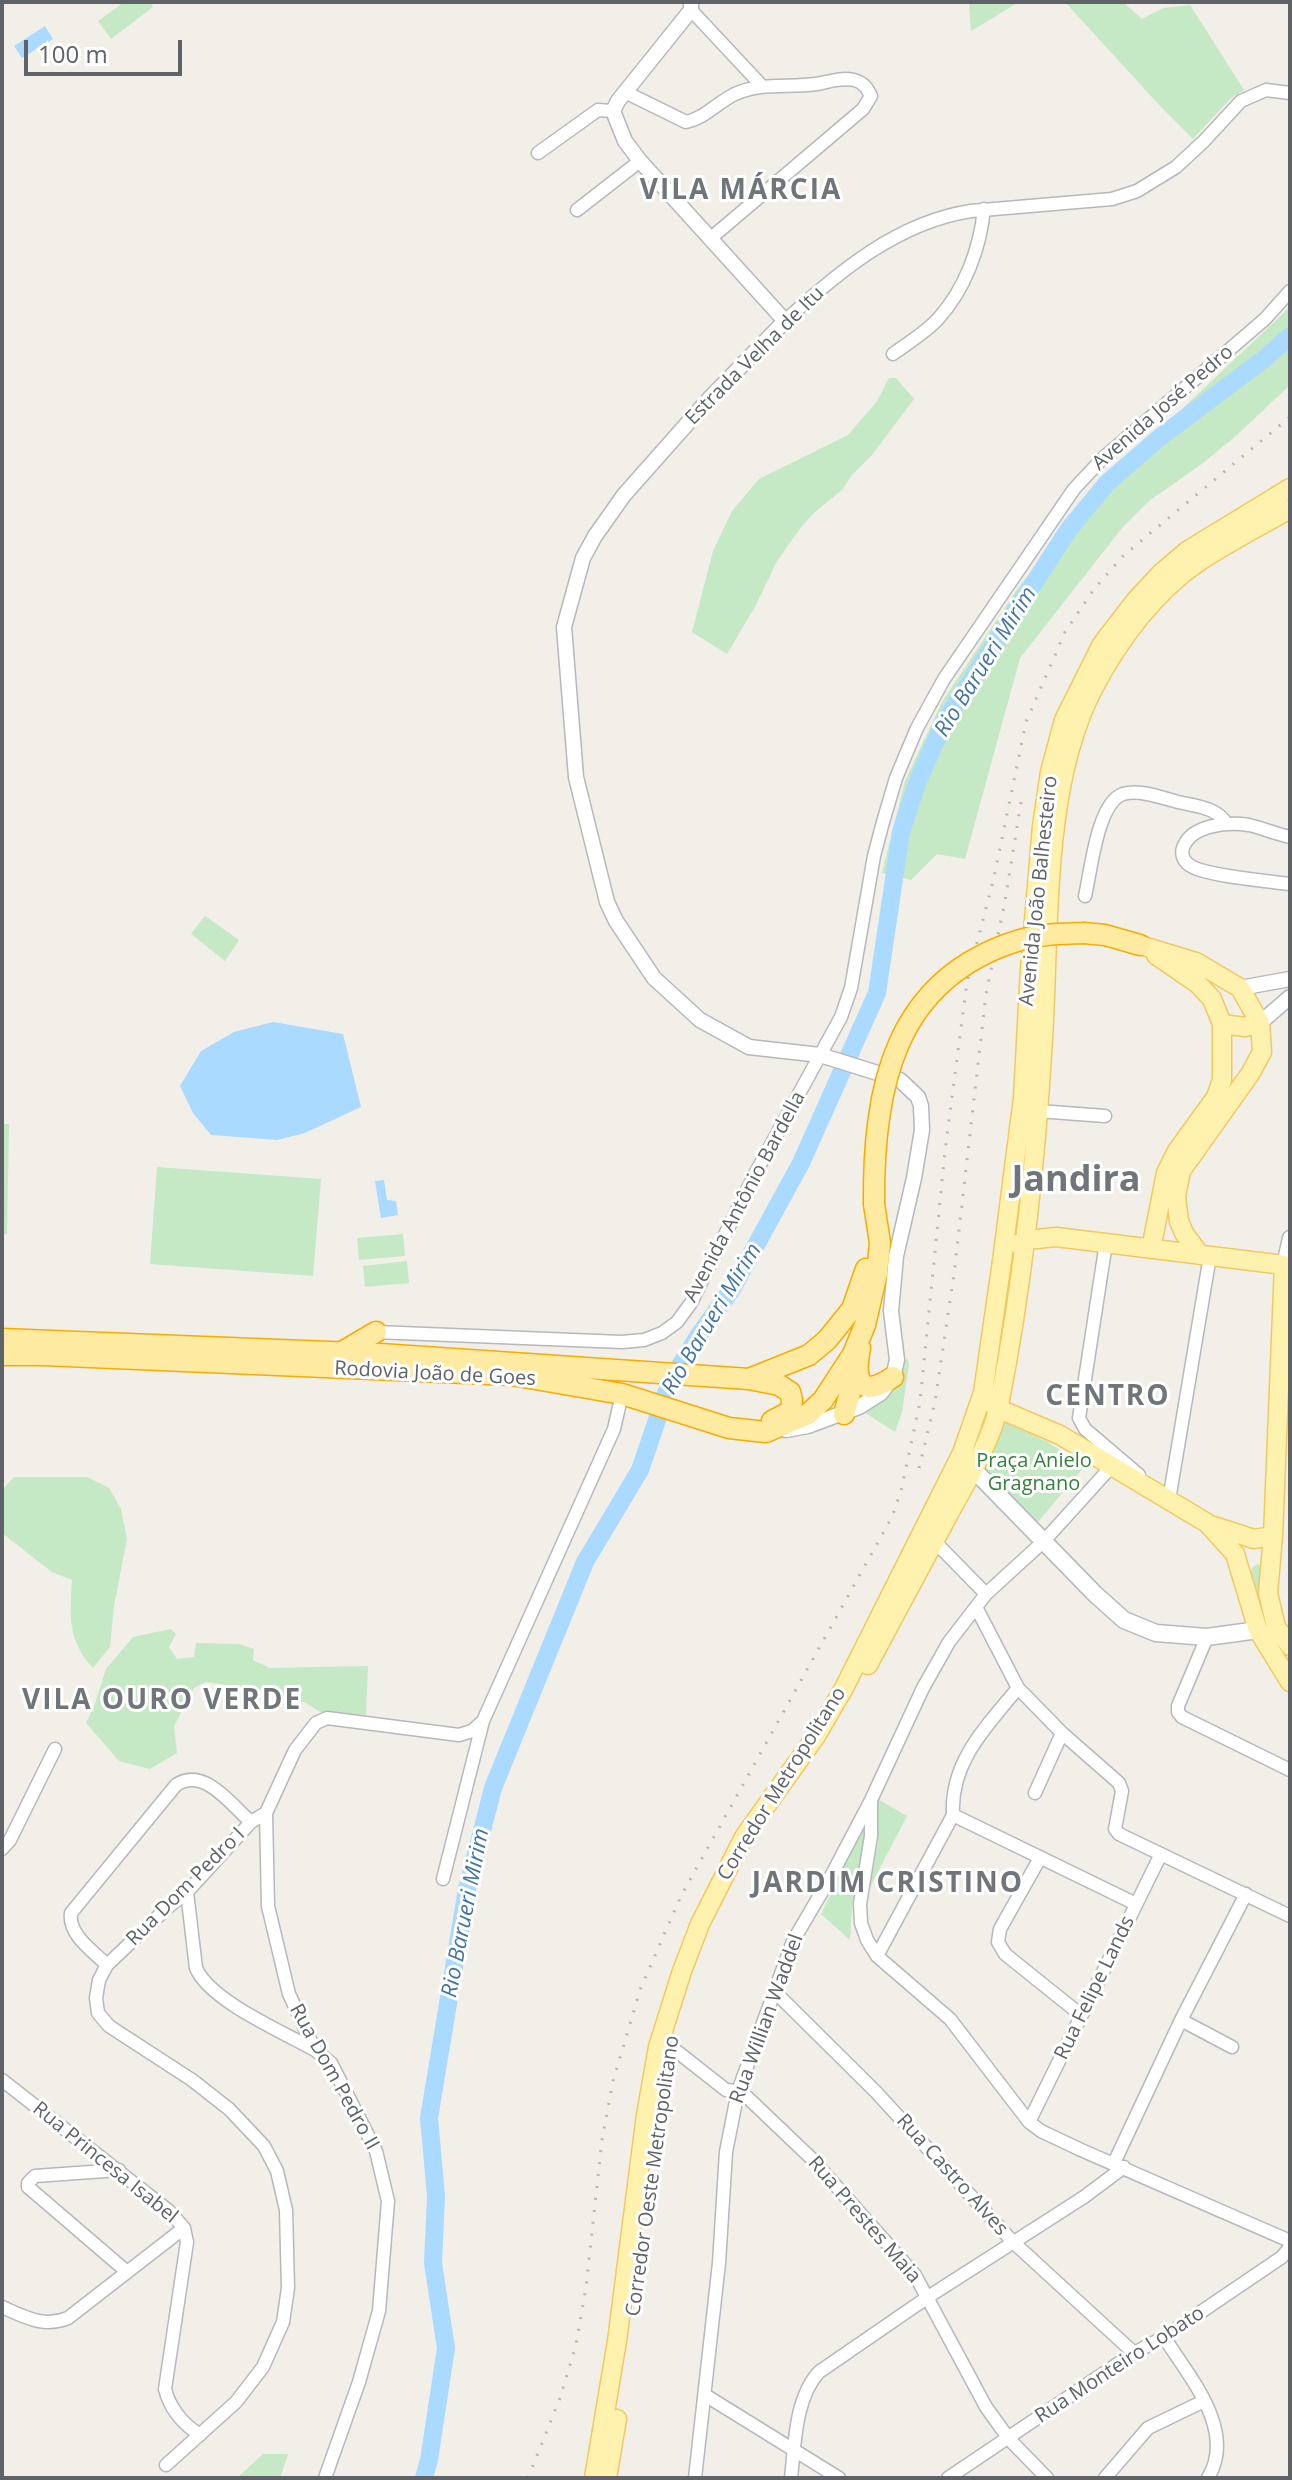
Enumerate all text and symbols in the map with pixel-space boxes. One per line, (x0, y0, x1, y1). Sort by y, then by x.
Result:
scale bar (28, 24, 186, 74)
text: 100 m (38, 37, 108, 70)
district label: VILA MÁRCIA (640, 174, 842, 208)
street label: Estrada Velha de Itu (681, 282, 829, 430)
street label: Avenida José Pedro (1088, 340, 1238, 476)
water label: Rio Barueri Mirim (929, 582, 1043, 742)
street label: Avenida João Balhesteiro (1015, 775, 1063, 1007)
street label: Avenida Antônio Bardella (679, 1088, 811, 1306)
district label: Jandira (1011, 1159, 1141, 1203)
water label: Rio Barueri Mirim (657, 1239, 767, 1399)
street label: Rodovia João de Goes (334, 1357, 536, 1391)
district label: CENTRO (1045, 1380, 1171, 1414)
park label: Praça Anielo Gragnano (976, 1449, 1092, 1496)
street label: Corredor Metropolitano (713, 1683, 851, 1885)
district label: VILA OURO VERDE (22, 1684, 302, 1718)
street label: Rua Dom Pedro I (122, 1823, 250, 1951)
water label: Rio Barueri Mirim (437, 1826, 495, 2000)
district label: JARDIM CRISTINO (752, 1867, 1024, 1901)
street label: Rua Felipe Lands (1050, 1912, 1140, 2064)
street label: Rua Willian Waddel (725, 1931, 809, 2107)
street label: Rua Dom Pedro II (284, 2000, 384, 2154)
street label: Corredor Oeste Metropolitano (621, 2034, 685, 2318)
street label: Rua Princesa Isabel (28, 2097, 182, 2229)
street label: Rua Castro Alves (891, 2109, 1013, 2241)
street label: Rua Prestes Maia (802, 2152, 926, 2288)
street label: Rua Monteiro Lobato (1031, 2301, 1209, 2429)

